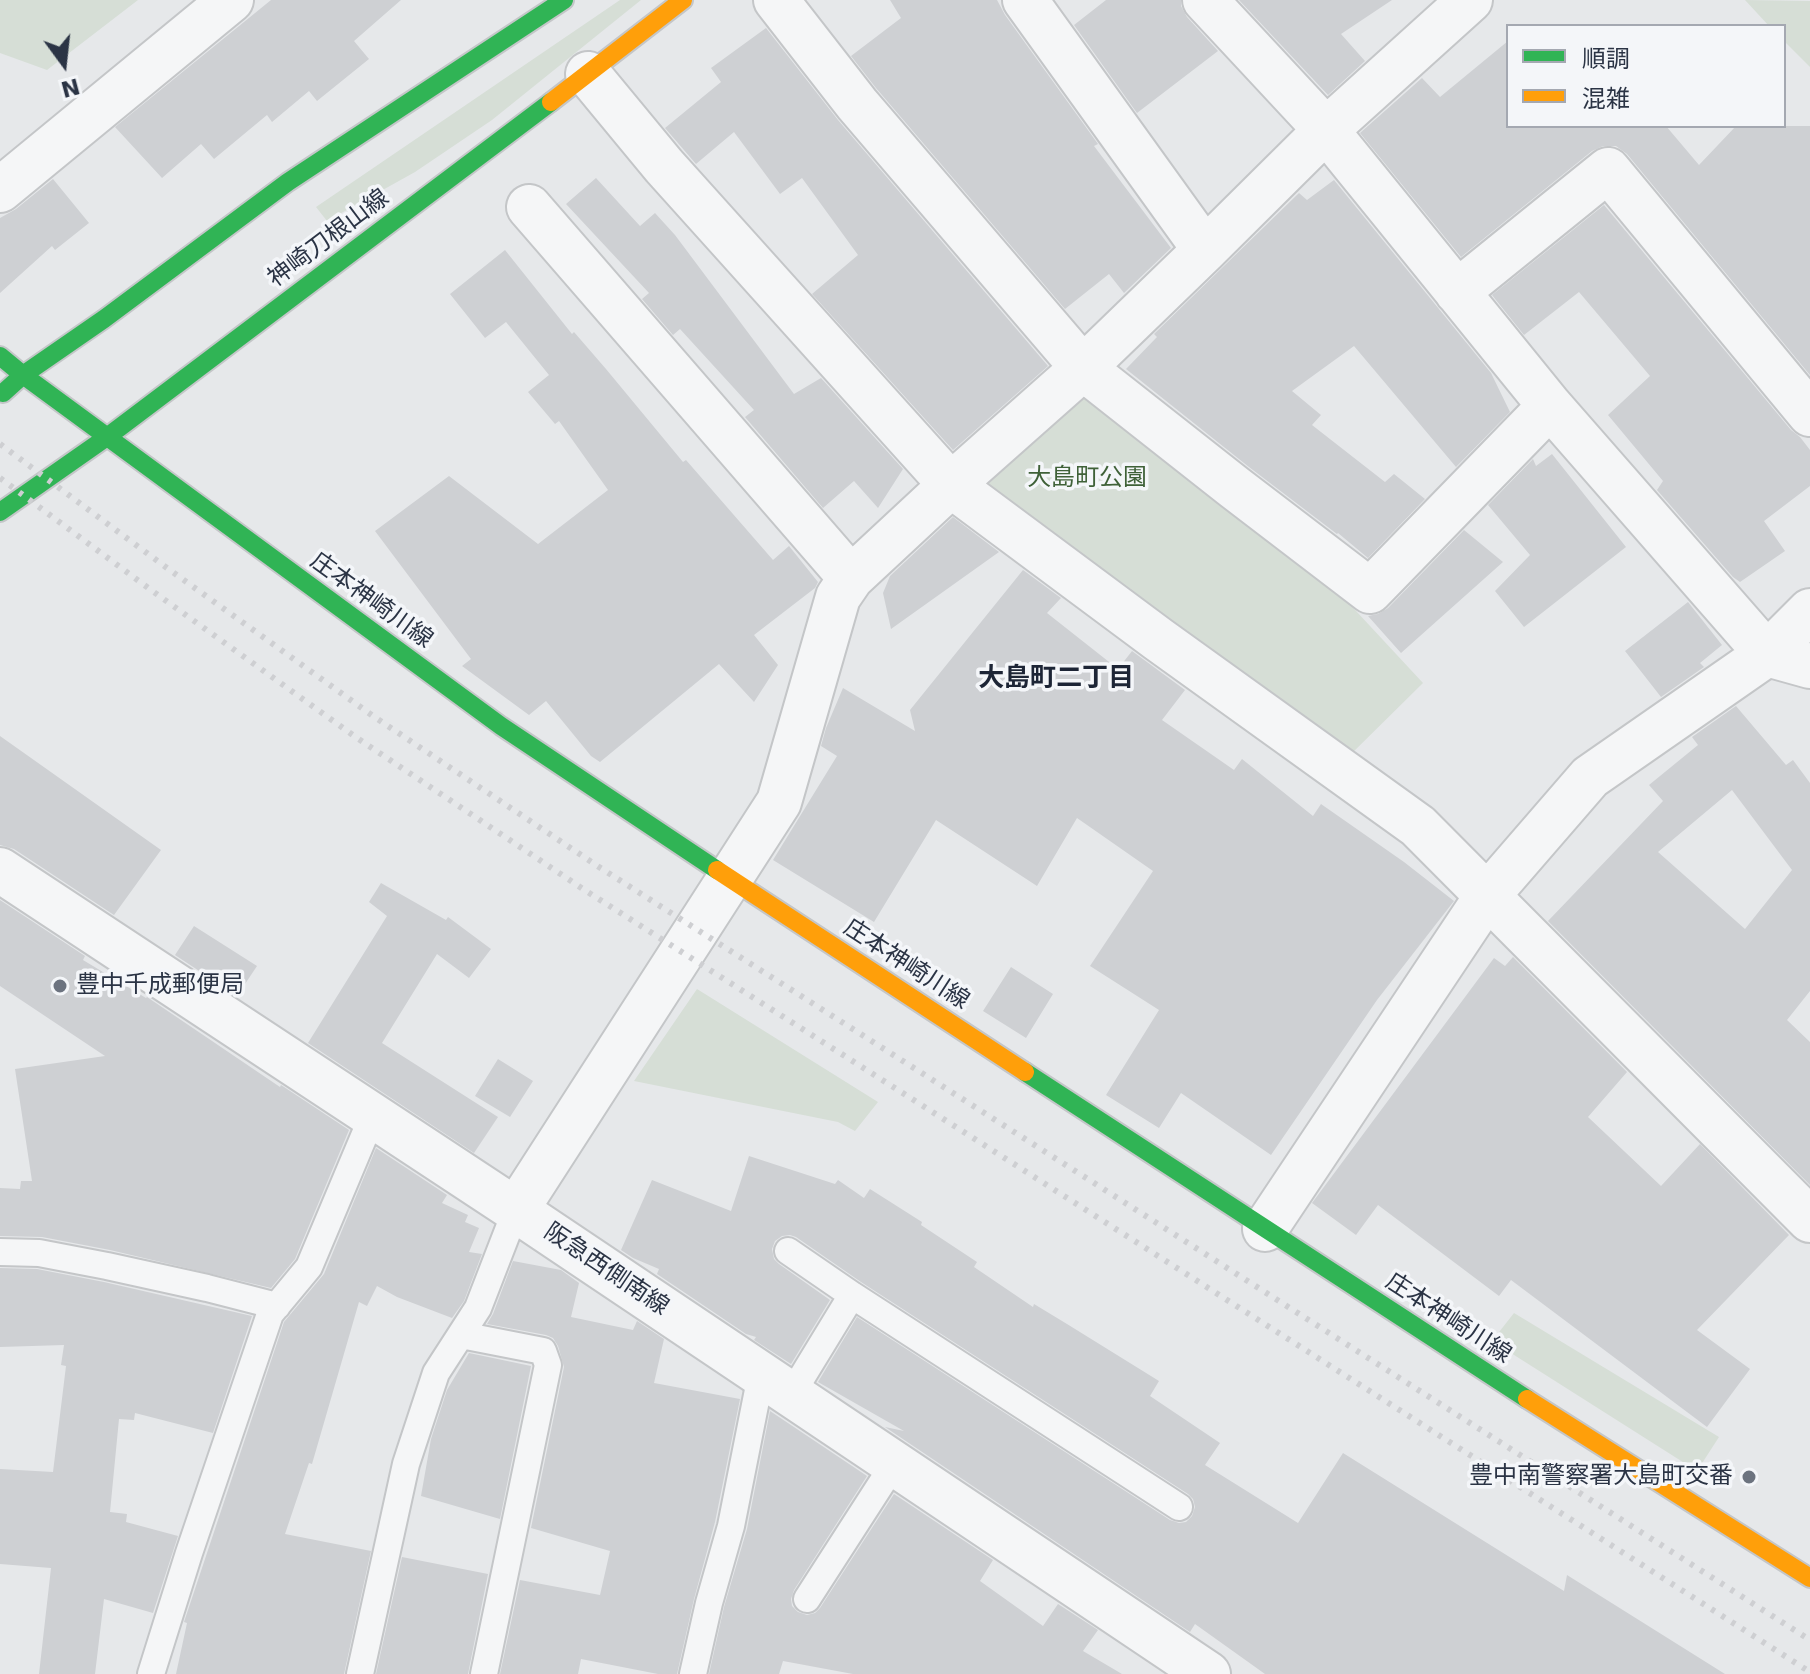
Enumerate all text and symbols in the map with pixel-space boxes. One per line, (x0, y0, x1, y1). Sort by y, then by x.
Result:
north arrow (24, 24, 104, 104)
legend (1506, 24, 1786, 128)
text: 順調 (1582, 45, 1630, 73)
text: N (58, 73, 82, 102)
text: 混雑 (1582, 85, 1630, 113)
street label: 神崎刀根山線 (263, 184, 395, 294)
park label: 大島町公園 (1027, 465, 1147, 493)
street label: 庄本神崎川線 (304, 547, 438, 655)
district label: 大島町二丁目 (978, 663, 1134, 695)
street label: 庄本神崎川線 (838, 914, 974, 1016)
place label: 豊中千成郵便局 (76, 972, 244, 1000)
marker: 豊中千成郵便局 (51, 977, 69, 995)
street label: 阪急西側南線 (538, 1218, 674, 1322)
street label: 庄本神崎川線 (1380, 1268, 1516, 1370)
place label: 豊中南警察署大島町交番 (1469, 1463, 1733, 1491)
marker: 豊中南警察署大島町交番 (1740, 1468, 1758, 1486)

